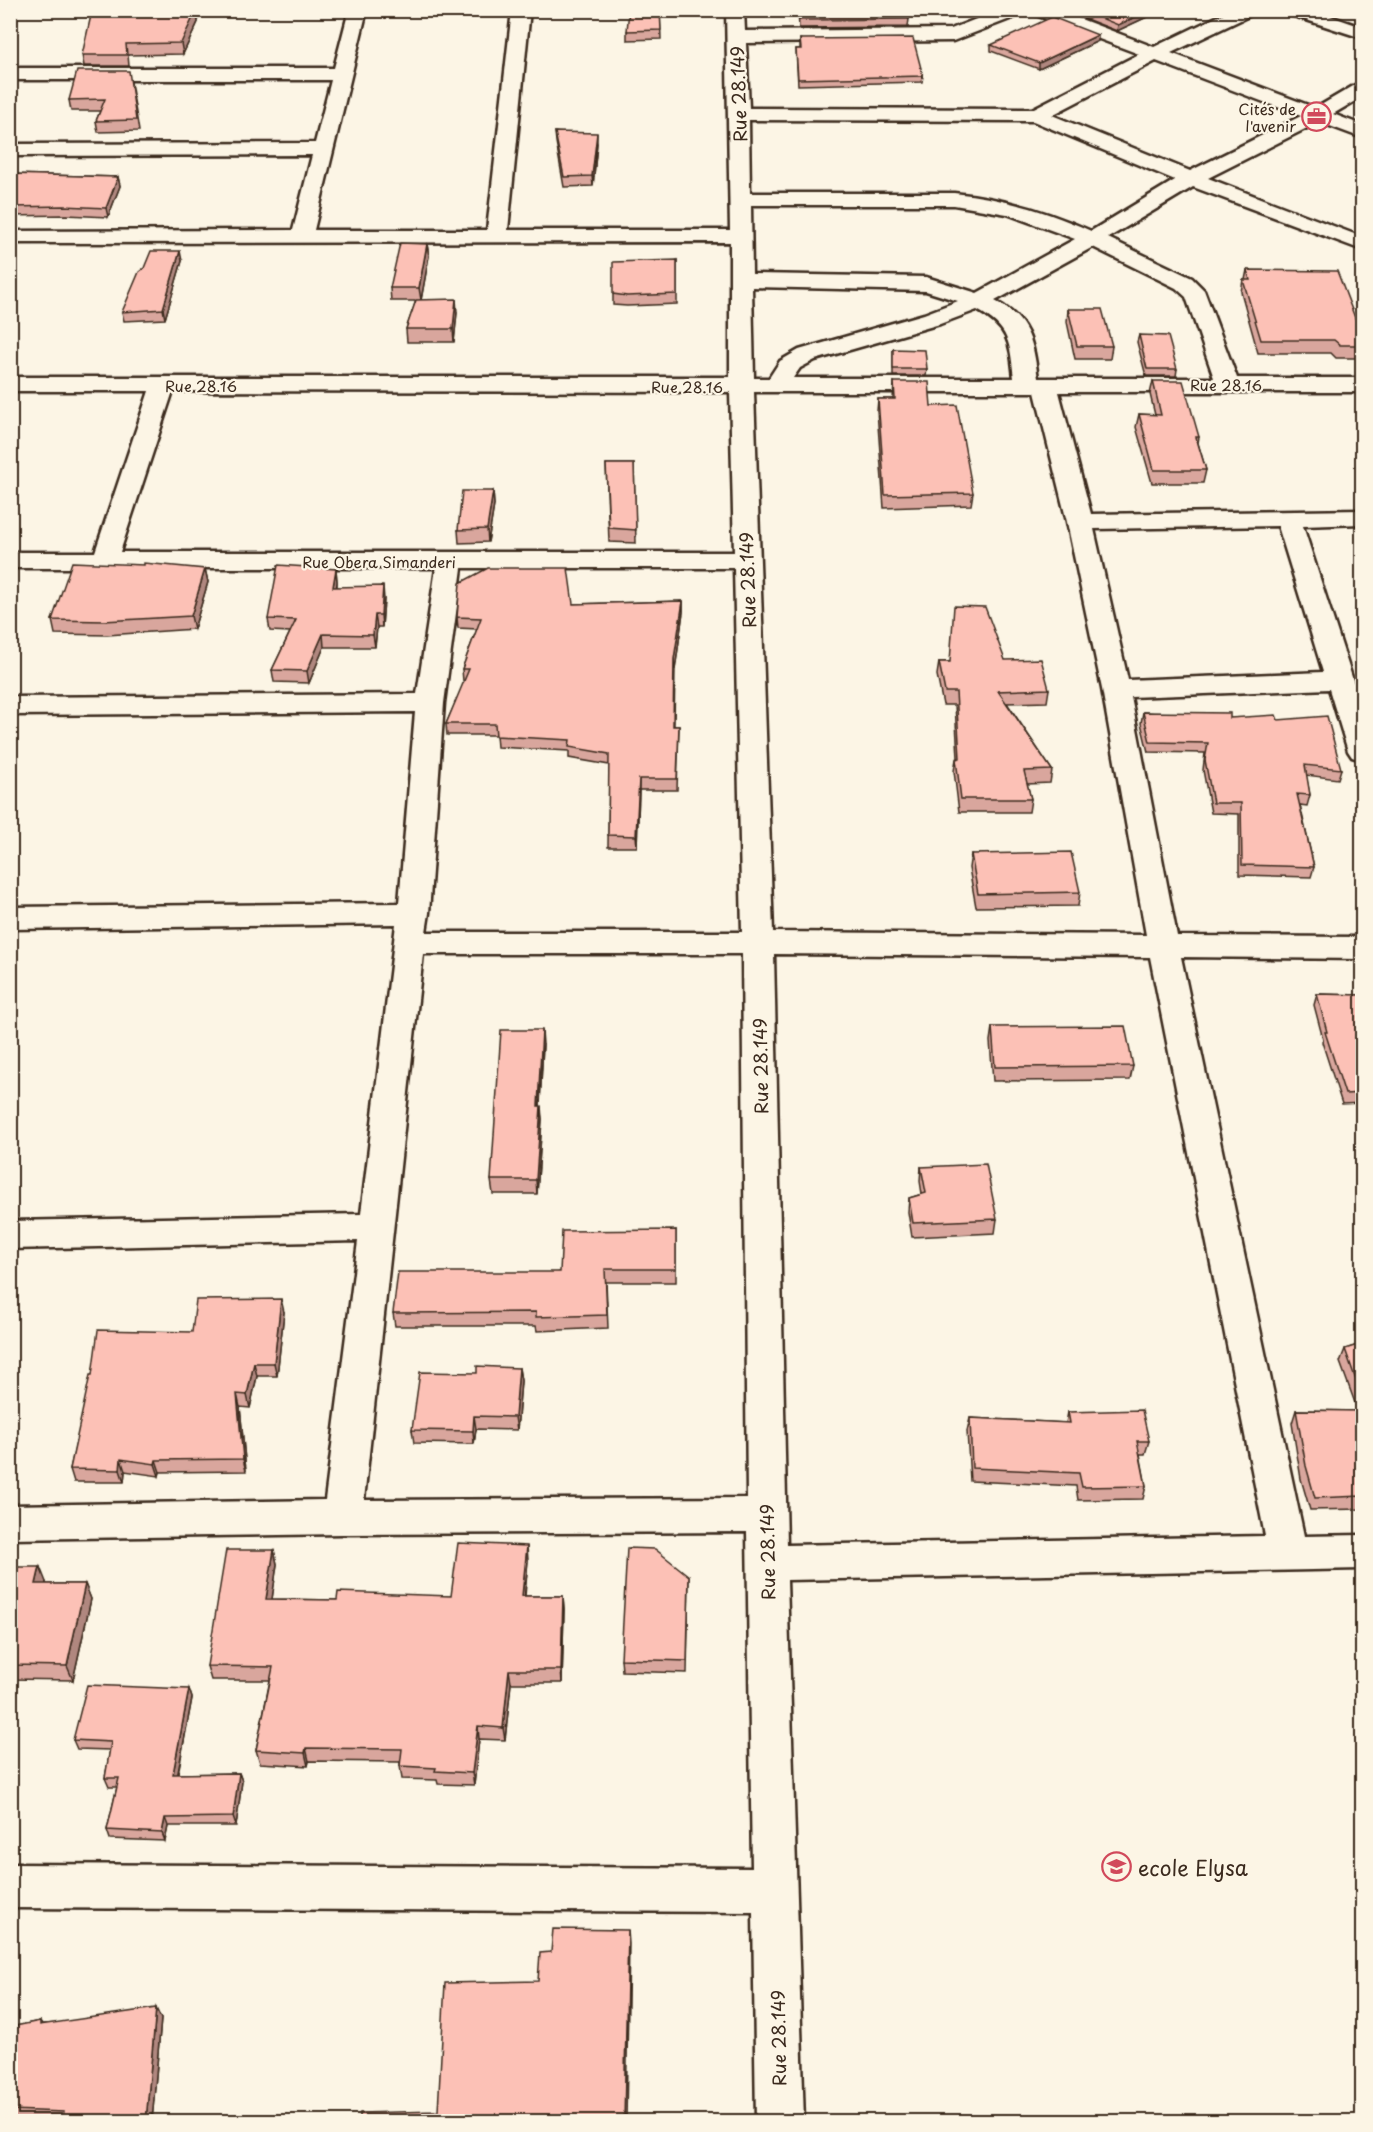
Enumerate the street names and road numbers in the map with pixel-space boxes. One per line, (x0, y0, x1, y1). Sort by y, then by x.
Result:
street label: Rue 28.149 (723, 45, 753, 143)
street label: Rue 28.16 (1190, 373, 1262, 396)
street label: Rue 28.16 (165, 374, 237, 397)
street label: Rue 28.16 (651, 375, 723, 398)
street label: Rue 28.149 (732, 531, 762, 629)
street label: Rue Obera Simanderi (302, 550, 456, 573)
street label: Rue 28.149 (746, 1018, 774, 1114)
street label: Rue 28.149 (753, 1504, 781, 1600)
street label: Rue 28.149 (764, 1990, 792, 2086)

